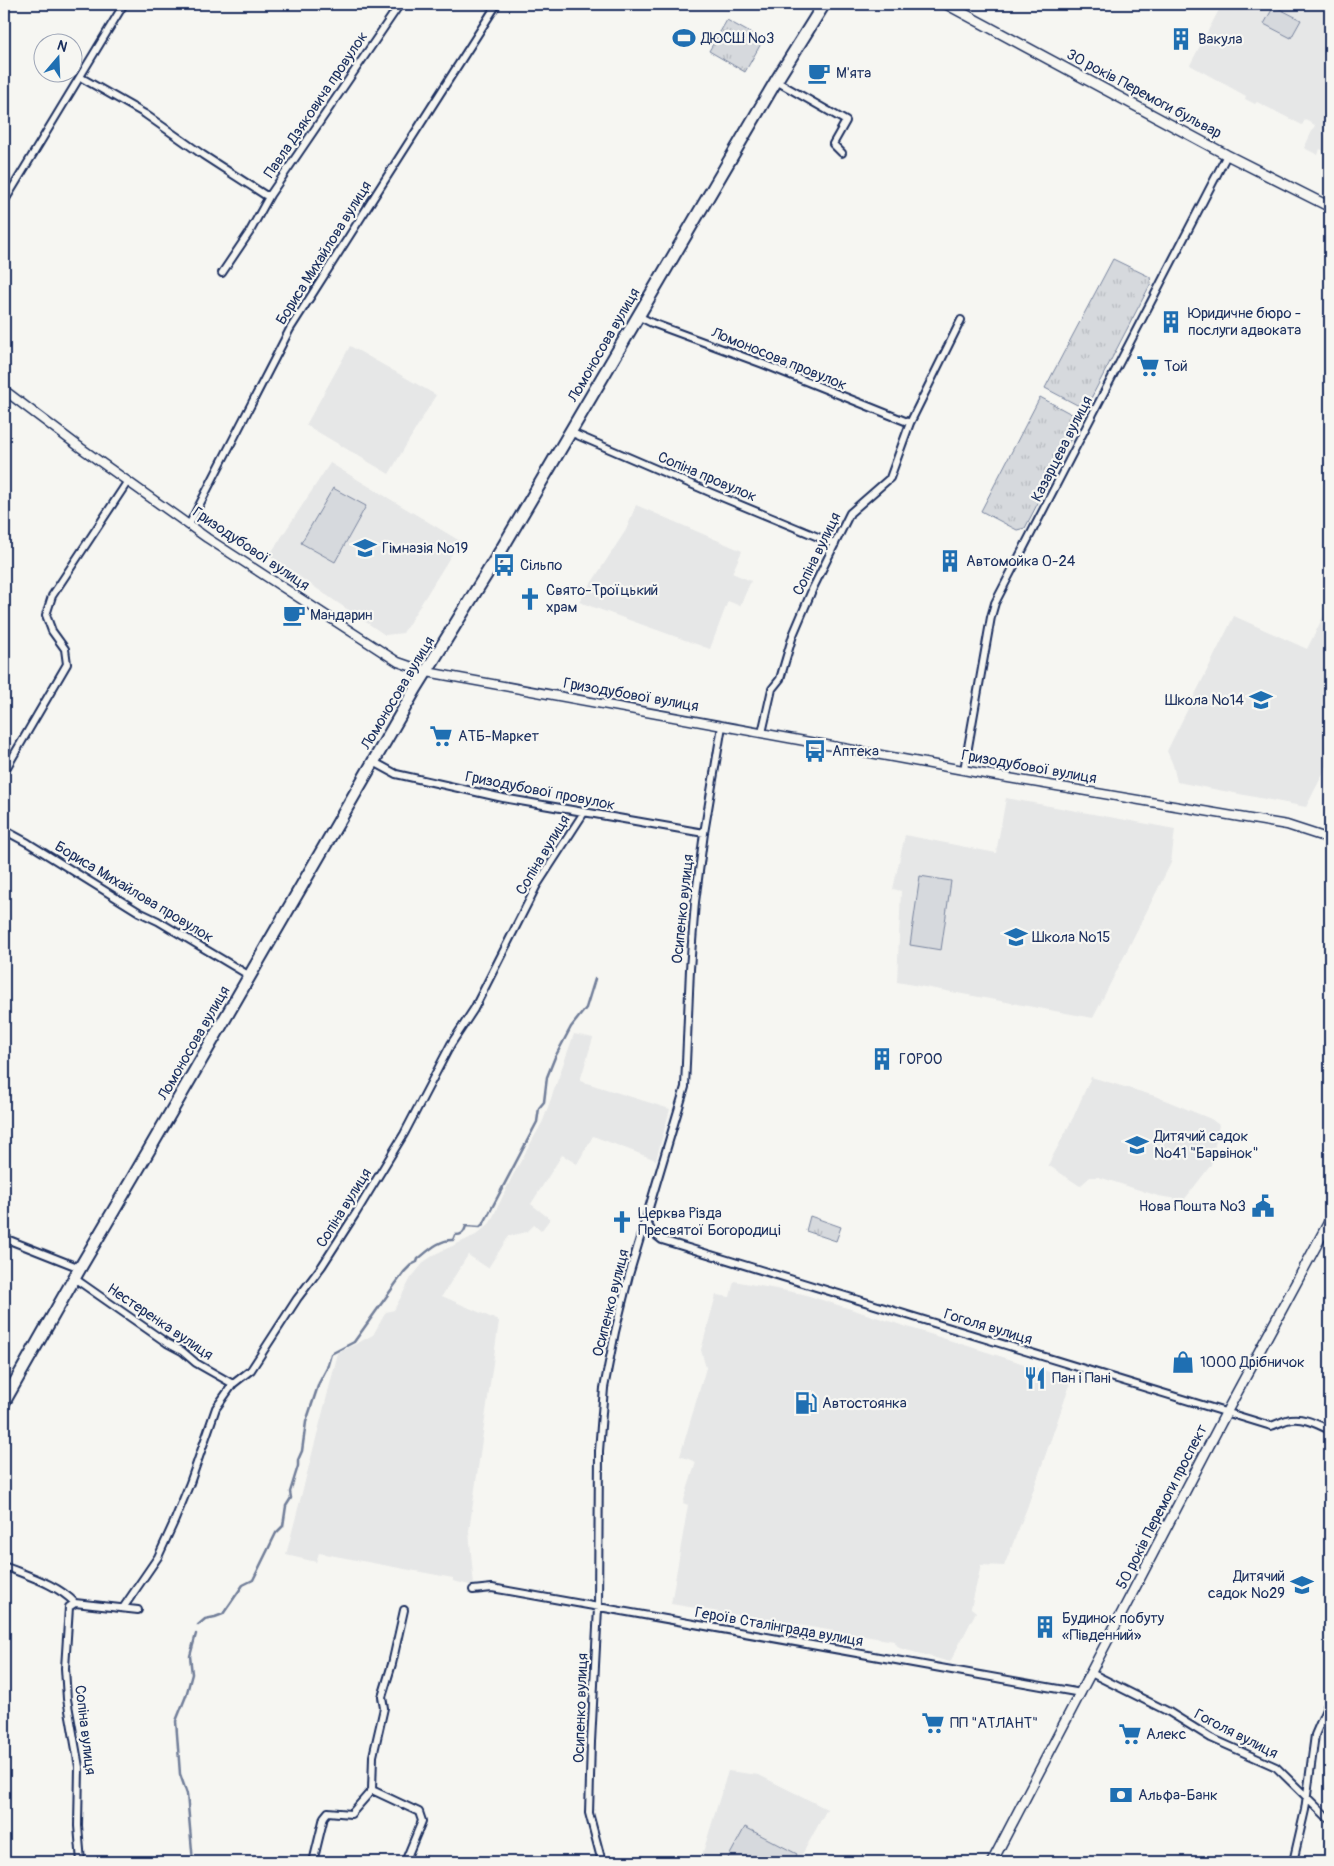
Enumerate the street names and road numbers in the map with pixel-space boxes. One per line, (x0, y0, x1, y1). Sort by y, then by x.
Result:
street label: Павла Дзяковича провулок (260, 28, 372, 182)
street label: 30 років Перемоги бульвар (1063, 45, 1225, 143)
street label: Бориса Михайлова вулиця (272, 178, 376, 328)
street label: Ломоносова вулиця (563, 285, 644, 406)
street label: Ломоносова провулок (708, 323, 850, 395)
street label: Казарцева вулиця (1027, 393, 1097, 505)
street label: Сопіна провулок (655, 448, 760, 506)
street label: Гризодубової вулиця (189, 503, 313, 595)
street label: Сопіна вулиця (789, 509, 845, 599)
street label: Ломоносова вулиця (356, 633, 439, 754)
street label: Гризодубової вулиця (562, 674, 700, 716)
street label: Гризодубової вулиця (960, 746, 1098, 788)
street label: Гризодубової провулок (463, 767, 617, 815)
street label: Сопіна вулиця (512, 811, 574, 899)
street label: Бориса Михайлова провулок (51, 837, 217, 947)
street label: Осипенко вулиця (668, 853, 698, 965)
street label: Ломоносова вулиця (153, 983, 234, 1104)
street label: Сопіна вулиця (312, 1165, 376, 1251)
street label: Осипенко вулиця (588, 1247, 634, 1359)
street label: Нестеренка вулиця (103, 1279, 217, 1365)
street label: Гоголя вулиця (942, 1305, 1034, 1349)
street label: 50 років Перемоги проспект (1112, 1421, 1212, 1593)
street label: Героїв Сталінграда вулиця (693, 1603, 865, 1651)
street label: Осипенко вулиця (570, 1653, 592, 1763)
street label: Сопіна вулиця (70, 1684, 100, 1776)
street label: Гоголя вулиця (1191, 1705, 1281, 1763)

